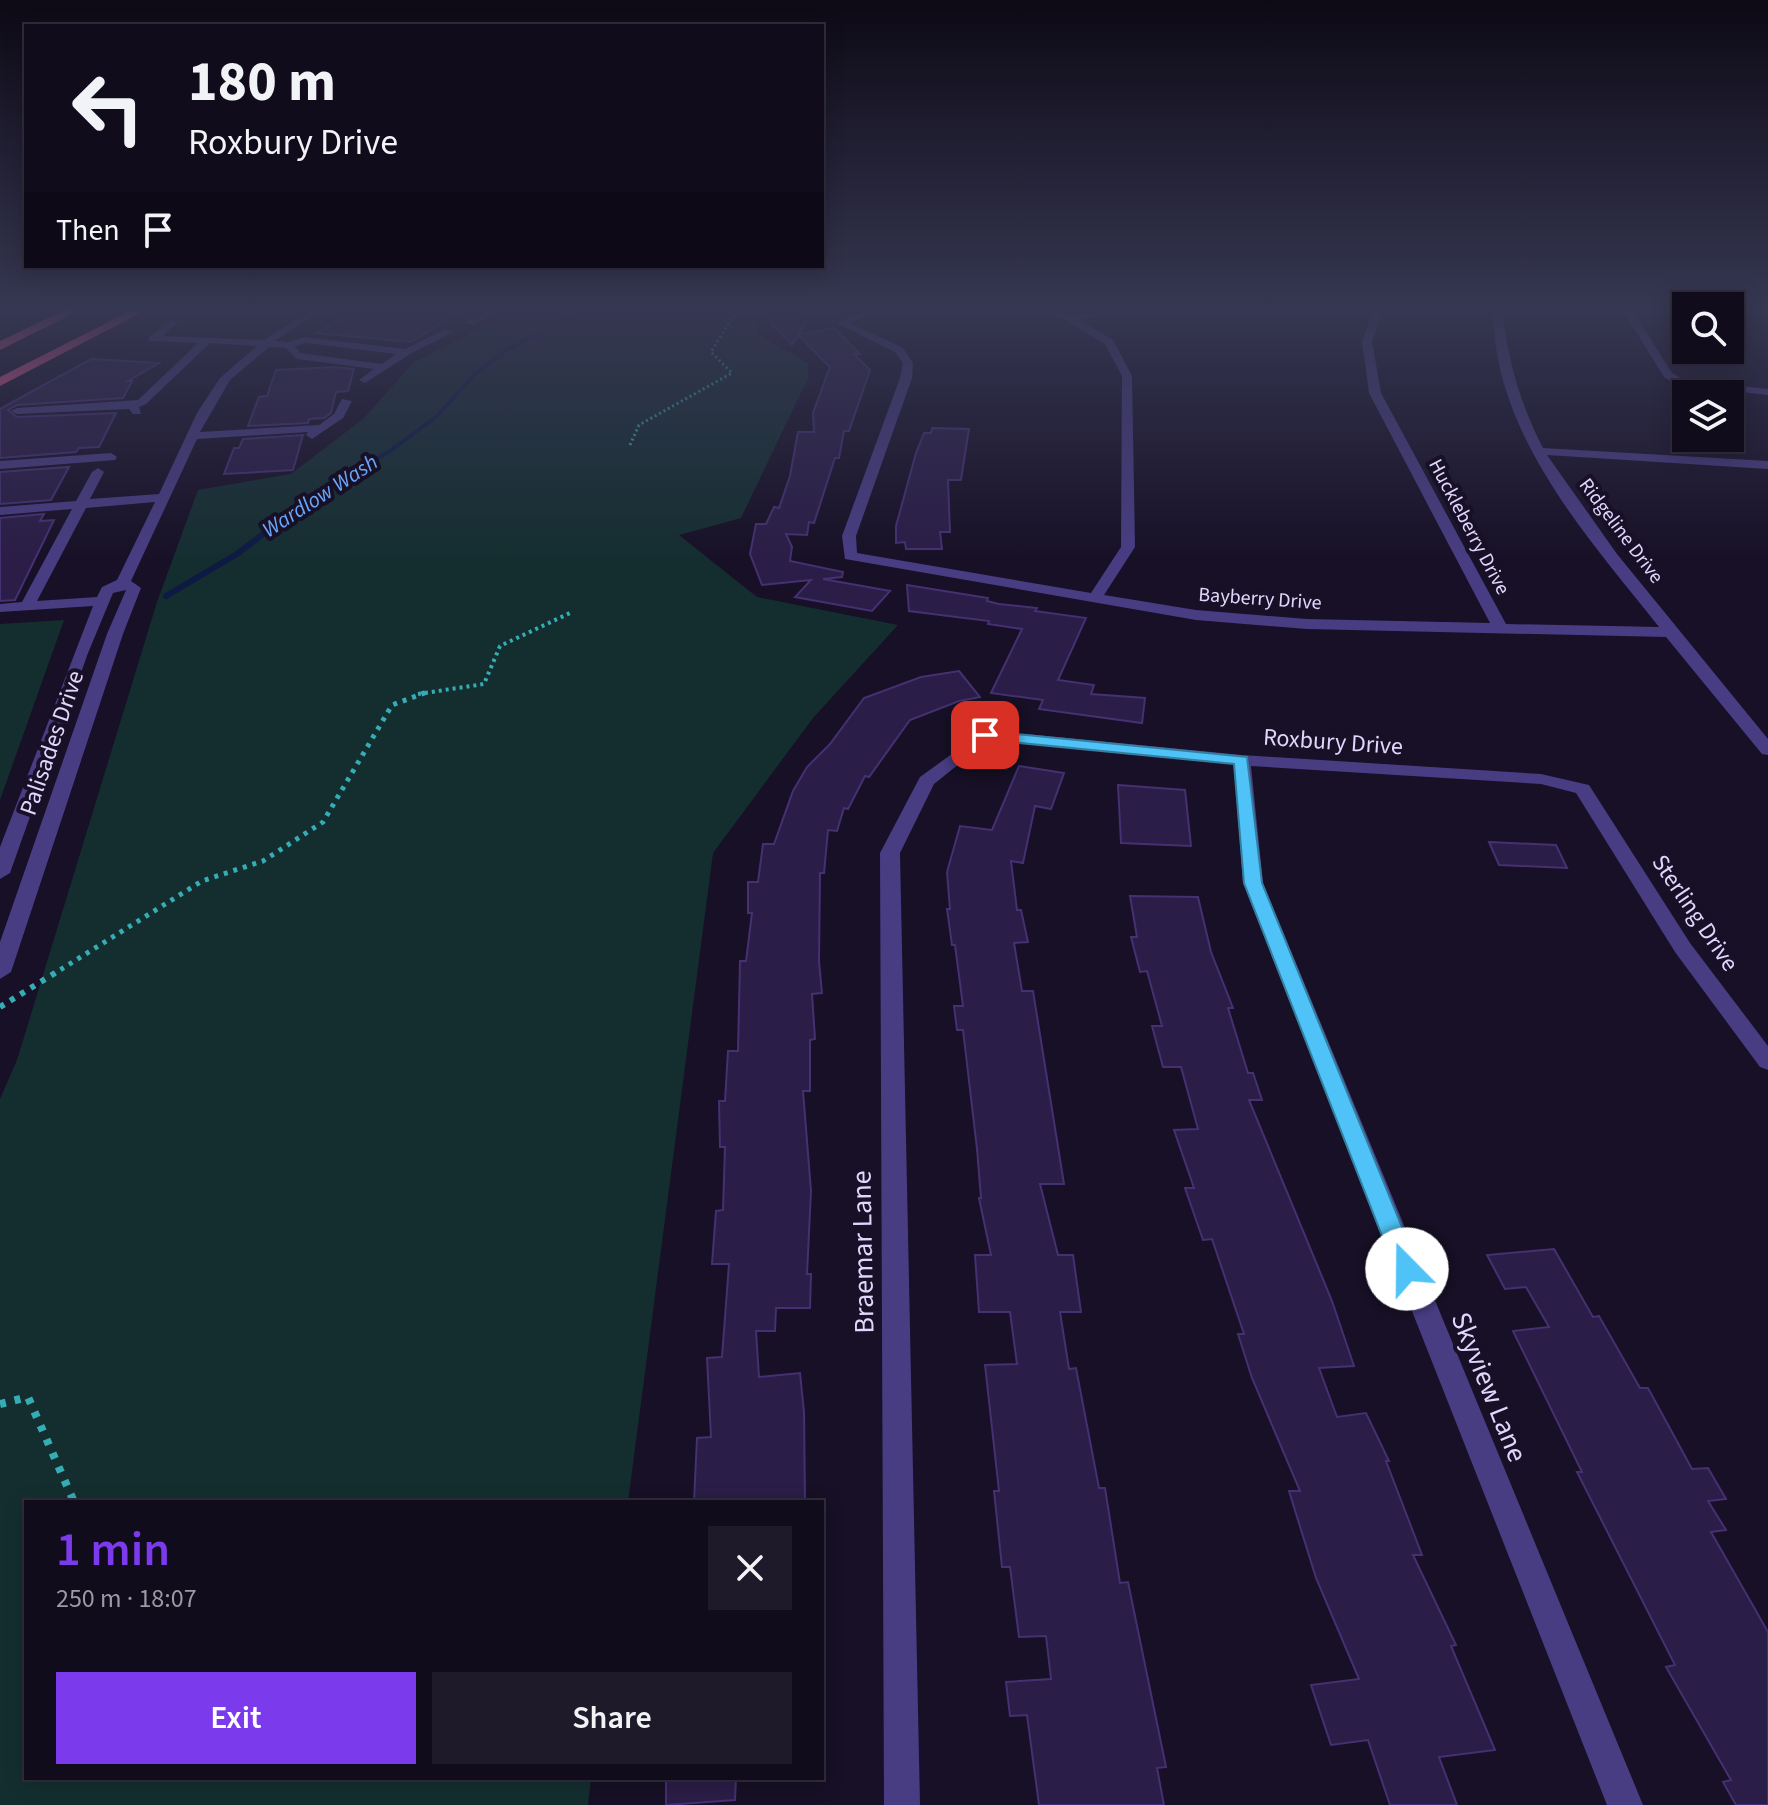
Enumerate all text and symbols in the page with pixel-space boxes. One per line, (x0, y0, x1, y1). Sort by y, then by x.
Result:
text: 180 m (188, 43, 336, 122)
icon: left (56, 56, 160, 160)
text: Roxbury Drive (188, 117, 398, 168)
icon: arrive (136, 208, 180, 252)
text: Then (56, 209, 120, 252)
map controls (1672, 292, 1744, 452)
button: search (1672, 292, 1744, 364)
button: layers (1672, 380, 1744, 452)
water label: Wardlow Wash (256, 446, 384, 546)
street label: Huckleberry Drive (1421, 454, 1517, 600)
street label: Ridgeline Drive (1572, 473, 1670, 590)
street label: Bayberry Drive (1198, 581, 1323, 617)
street label: Palisades Drive (11, 666, 93, 820)
pin (951, 701, 1019, 769)
icon: arrive (963, 713, 1007, 757)
street label: Roxbury Drive (1262, 720, 1404, 764)
street label: Sterling Drive (1643, 848, 1747, 978)
street label: Braemar Lane (842, 1170, 884, 1334)
position arrow (1365, 1227, 1449, 1311)
street label: Skyview Lane (1441, 1306, 1537, 1468)
text: 1 min (56, 1516, 170, 1584)
button: close (708, 1526, 792, 1610)
text: 250 m · 18:07 (56, 1580, 197, 1617)
button: Exit (56, 1672, 416, 1764)
button: Share (432, 1672, 792, 1764)

